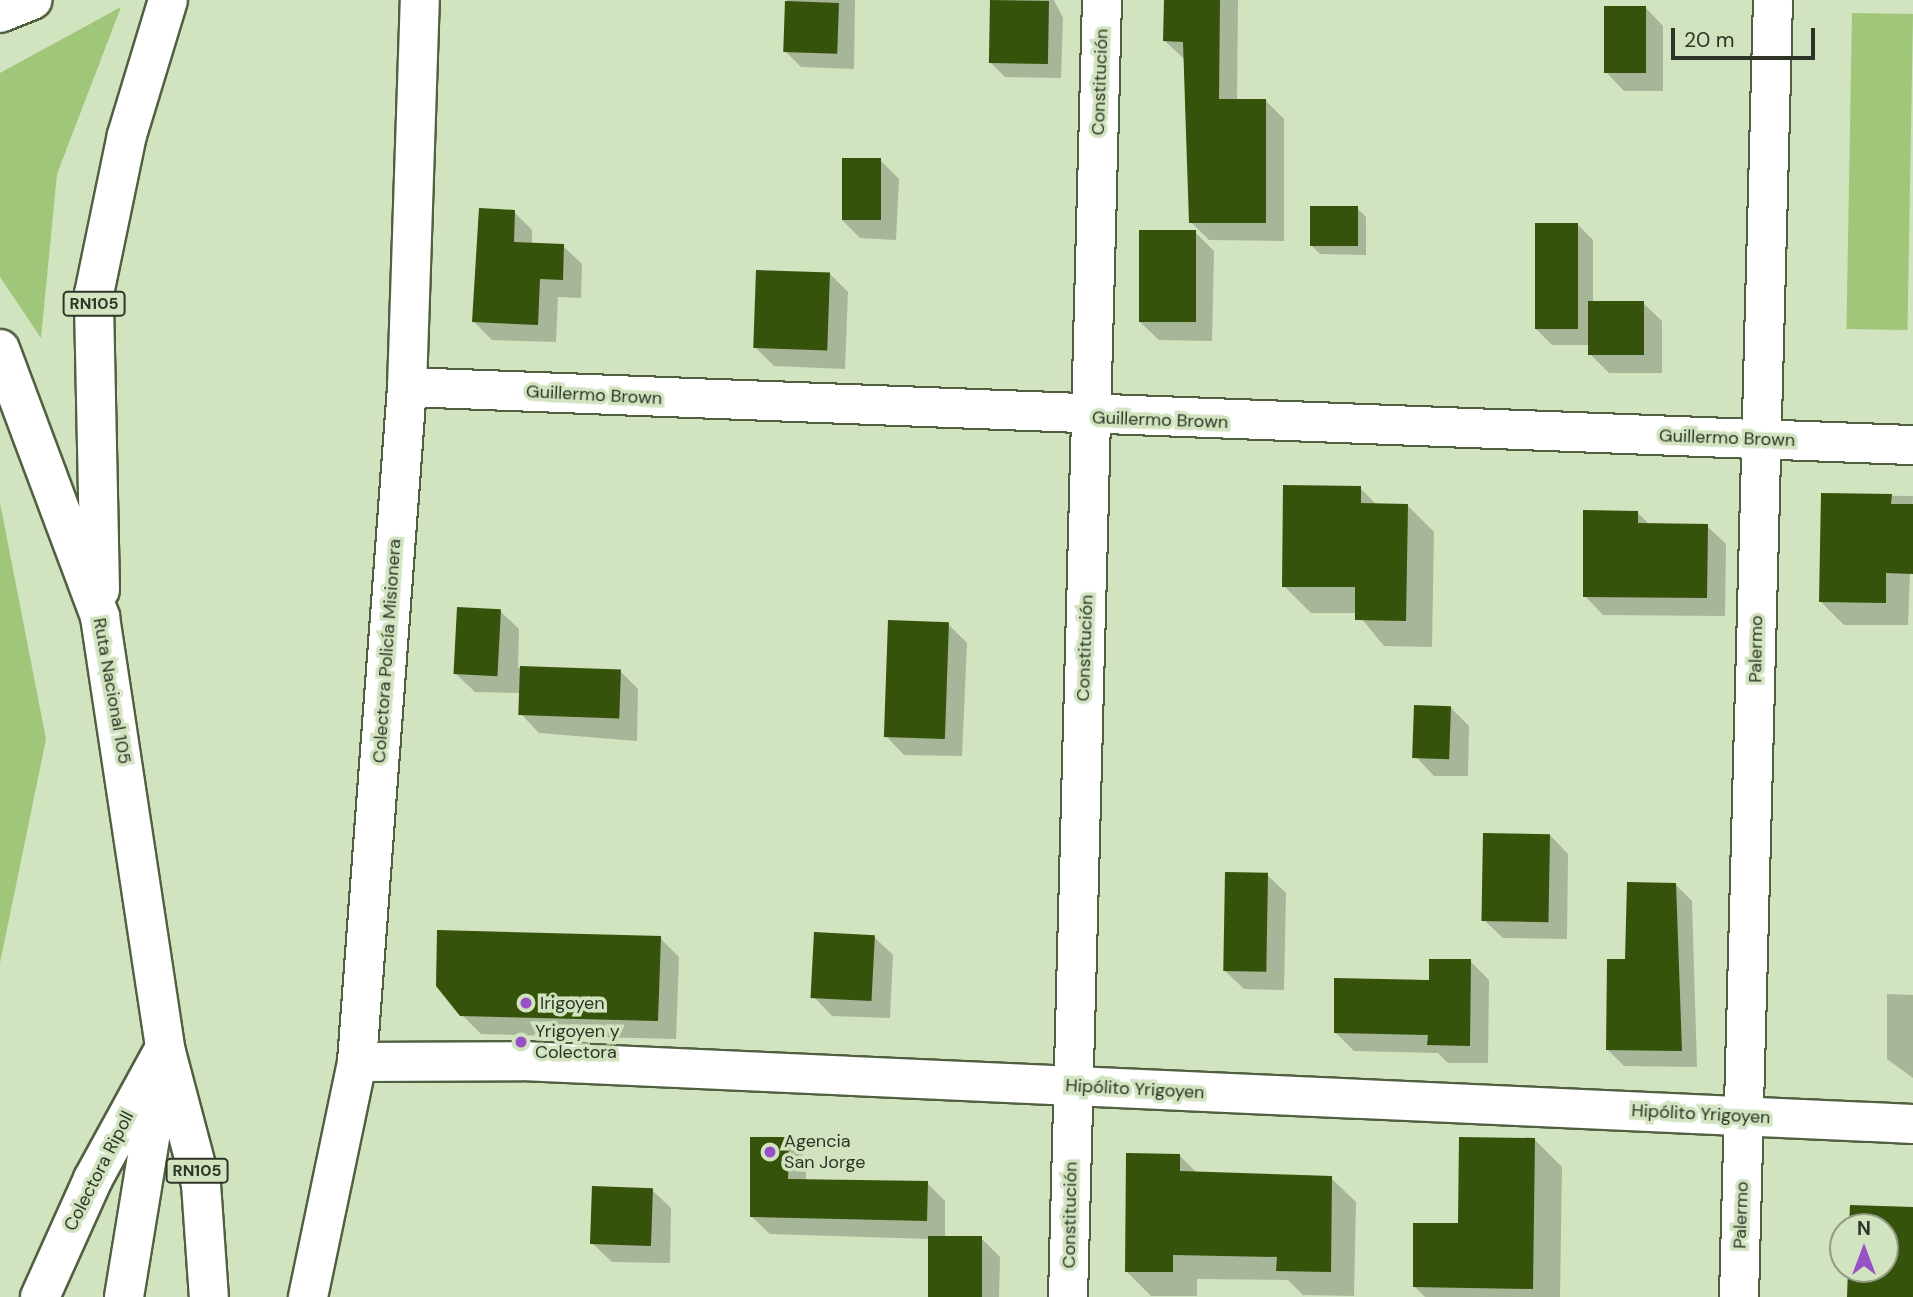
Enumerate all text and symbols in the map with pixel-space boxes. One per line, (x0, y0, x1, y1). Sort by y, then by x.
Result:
scale bar (1675, 14, 1818, 58)
text: 20 m (1684, 26, 1735, 54)
street label: Constitución (1087, 28, 1113, 136)
road number: RN105 (62, 292, 126, 316)
street label: Guillermo Brown (525, 381, 663, 409)
street label: Guillermo Brown (1092, 407, 1228, 433)
street label: Guillermo Brown (1659, 425, 1795, 451)
street label: Colectora Policía Misionera (368, 538, 406, 764)
street label: Constitución (1072, 594, 1098, 702)
street label: Palermo (1745, 615, 1767, 683)
street label: Ruta Nacional 105 (89, 616, 135, 766)
place label: Irigoyen (540, 992, 605, 1014)
marker: Irigoyen (518, 995, 534, 1011)
place label: Yrigoyen y Colectora (535, 1021, 620, 1064)
marker: Yrigoyen y Colectora (513, 1034, 529, 1050)
street label: Hipólito Yrigoyen (1065, 1075, 1205, 1103)
street label: Hipólito Yrigoyen (1631, 1100, 1771, 1128)
street label: Colectora Ripoll (60, 1107, 138, 1235)
place label: Agencia San Jorge (784, 1131, 865, 1174)
marker: Agencia San Jorge (762, 1144, 778, 1160)
road number: RN105 (166, 1158, 228, 1184)
street label: Constitución (1058, 1161, 1082, 1269)
street label: Palermo (1729, 1181, 1753, 1249)
north arrow (1829, 1213, 1899, 1283)
text: N (1857, 1216, 1871, 1241)

